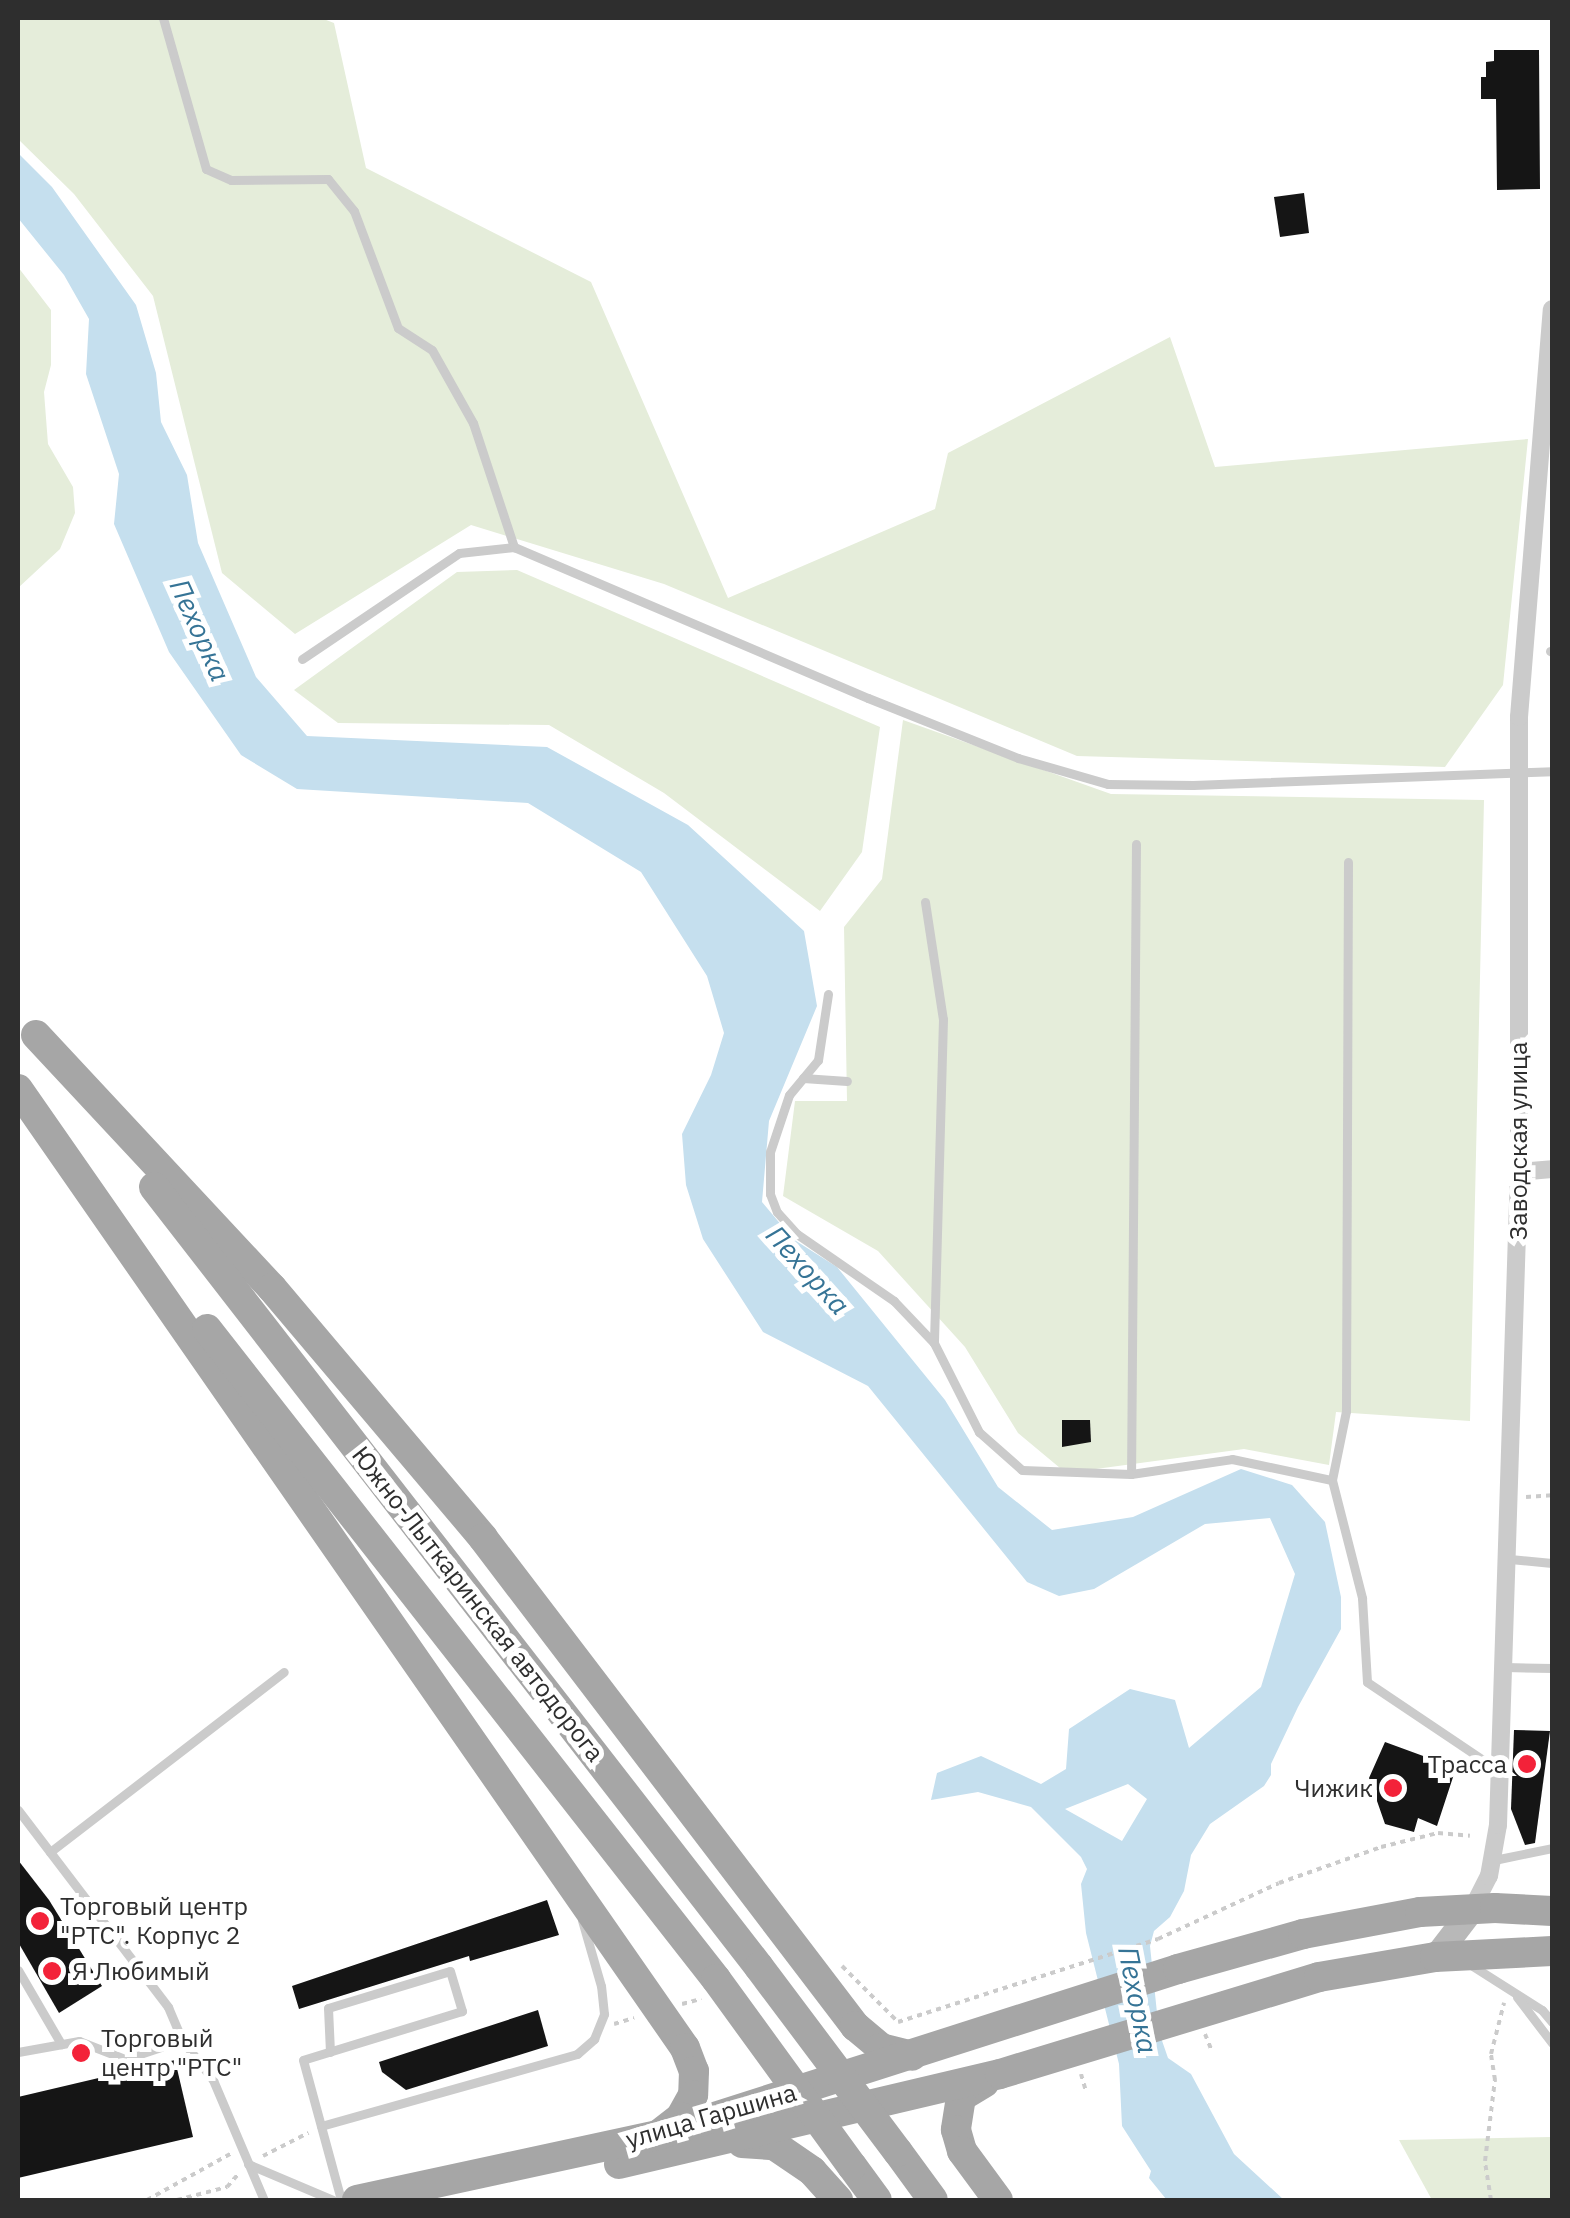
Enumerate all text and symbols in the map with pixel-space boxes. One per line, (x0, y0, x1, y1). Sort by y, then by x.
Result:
water label: Пехорка (163, 574, 237, 686)
street label: Заводская улица (1503, 1042, 1533, 1240)
water label: Пехорка (759, 1218, 857, 1322)
street label: Южно-Лыткаринская автодорога (346, 1441, 610, 1767)
place label: Трасса (1428, 1749, 1507, 1779)
marker: Трасса (1516, 1753, 1538, 1775)
place label: Чижик (1294, 1773, 1373, 1803)
marker: Чижик (1382, 1777, 1404, 1799)
place label: Торговый центр "РТС". Корпус 2 (60, 1892, 248, 1951)
marker: Торговый центр "РТС". Корпус 2 (29, 1910, 51, 1932)
water label: Пехорка (1111, 1944, 1165, 2056)
place label: Я Любимый (72, 1956, 210, 1986)
marker: Я Любимый (41, 1960, 63, 1982)
place label: Торговый центр "РТС" (101, 2024, 242, 2083)
marker: Торговый центр "РТС" (70, 2042, 92, 2064)
street label: улица Гаршина (622, 2077, 800, 2155)

